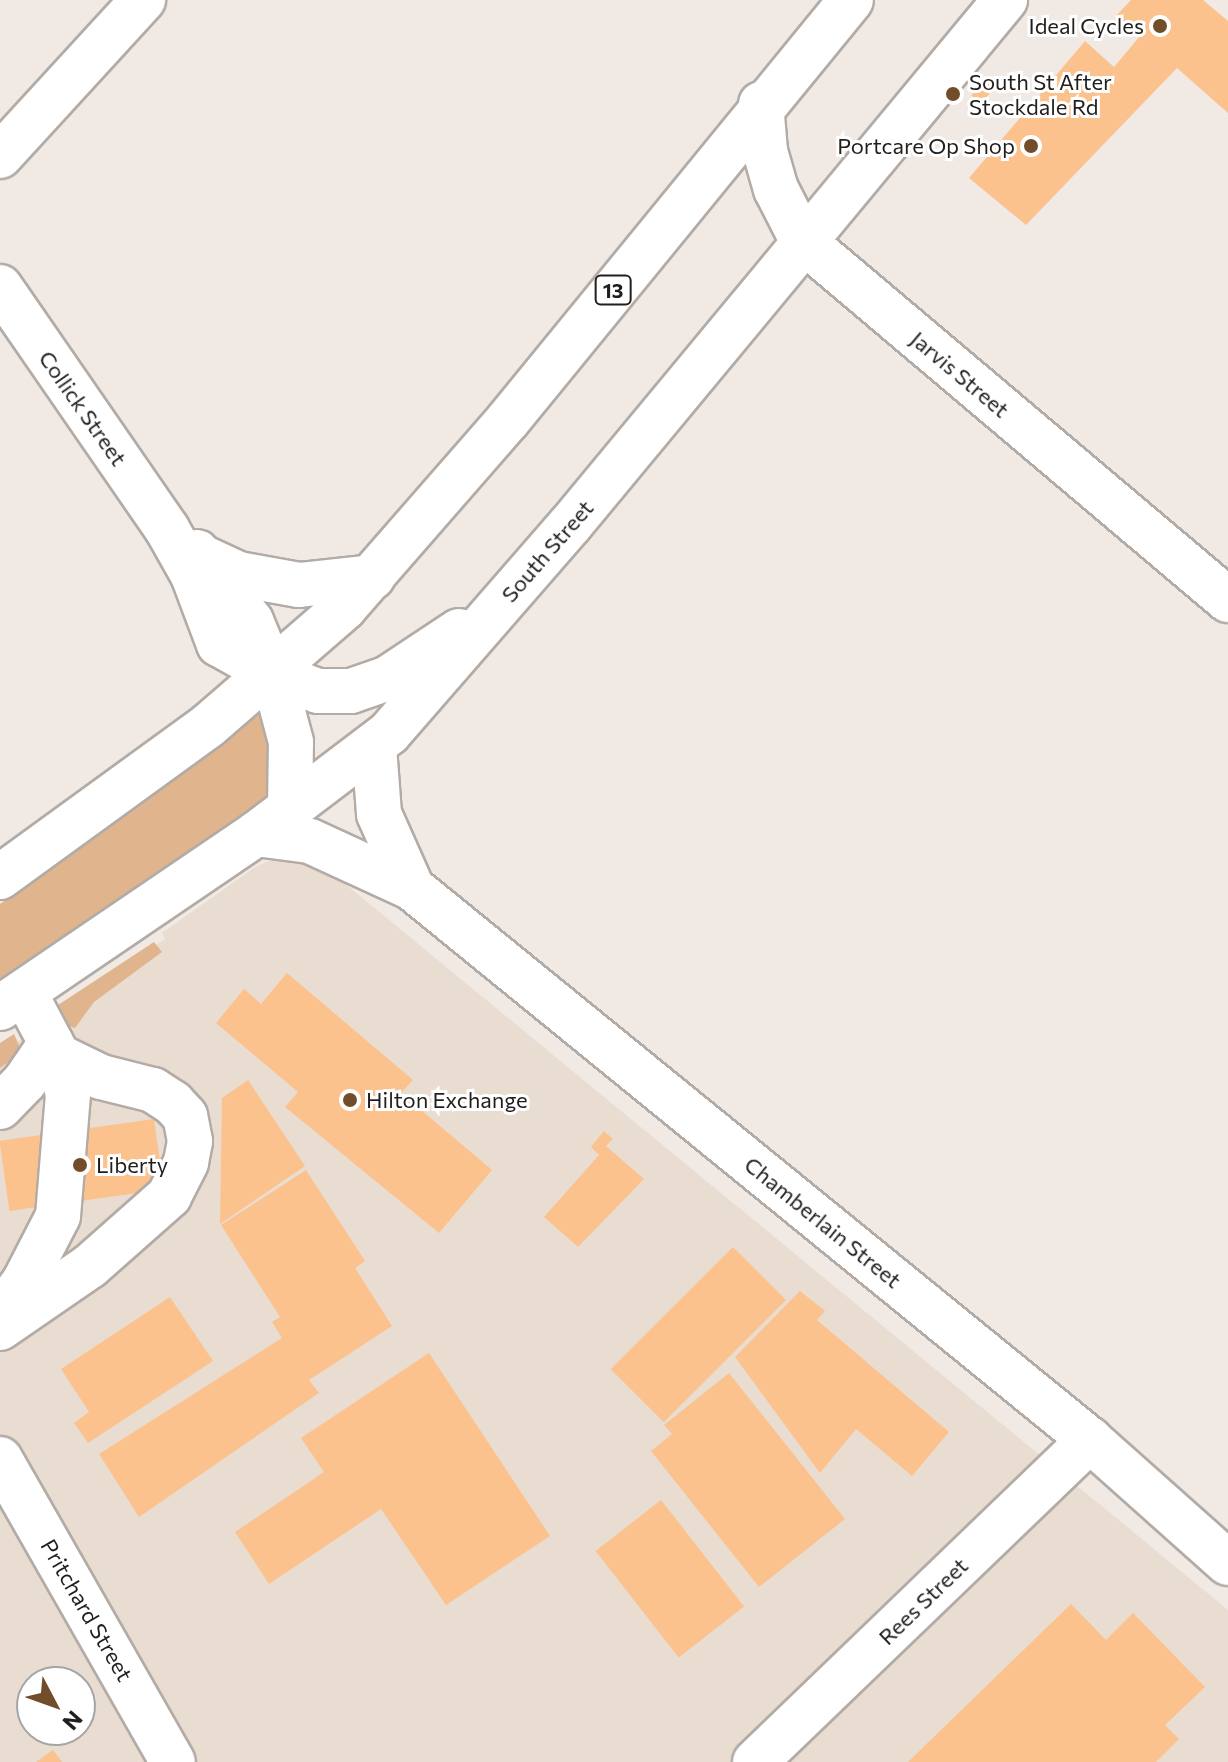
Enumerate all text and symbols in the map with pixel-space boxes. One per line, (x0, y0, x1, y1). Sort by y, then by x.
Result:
place label: Ideal Cycles (1029, 13, 1144, 39)
marker: Ideal Cycles (1151, 17, 1169, 35)
place label: South St After Stockdale Rd (969, 68, 1112, 120)
marker: South St After Stockdale Rd (944, 85, 962, 103)
place label: Portcare Op Shop (837, 133, 1015, 159)
marker: Portcare Op Shop (1022, 137, 1040, 155)
road number: 13 (593, 274, 633, 306)
street label: Jarvis Street (906, 325, 1014, 423)
street label: Collick Street (34, 345, 132, 471)
street label: South Street (496, 495, 598, 607)
place label: Hilton Exchange (366, 1087, 528, 1113)
marker: Hilton Exchange (341, 1091, 359, 1109)
street label: Chamberlain Street (739, 1151, 907, 1293)
place label: Liberty (96, 1152, 168, 1178)
marker: Liberty (71, 1156, 89, 1174)
street label: Pritchard Street (36, 1534, 138, 1686)
street label: Rees Street (873, 1552, 973, 1650)
north arrow (16, 1666, 96, 1746)
text: N (57, 1706, 89, 1736)

